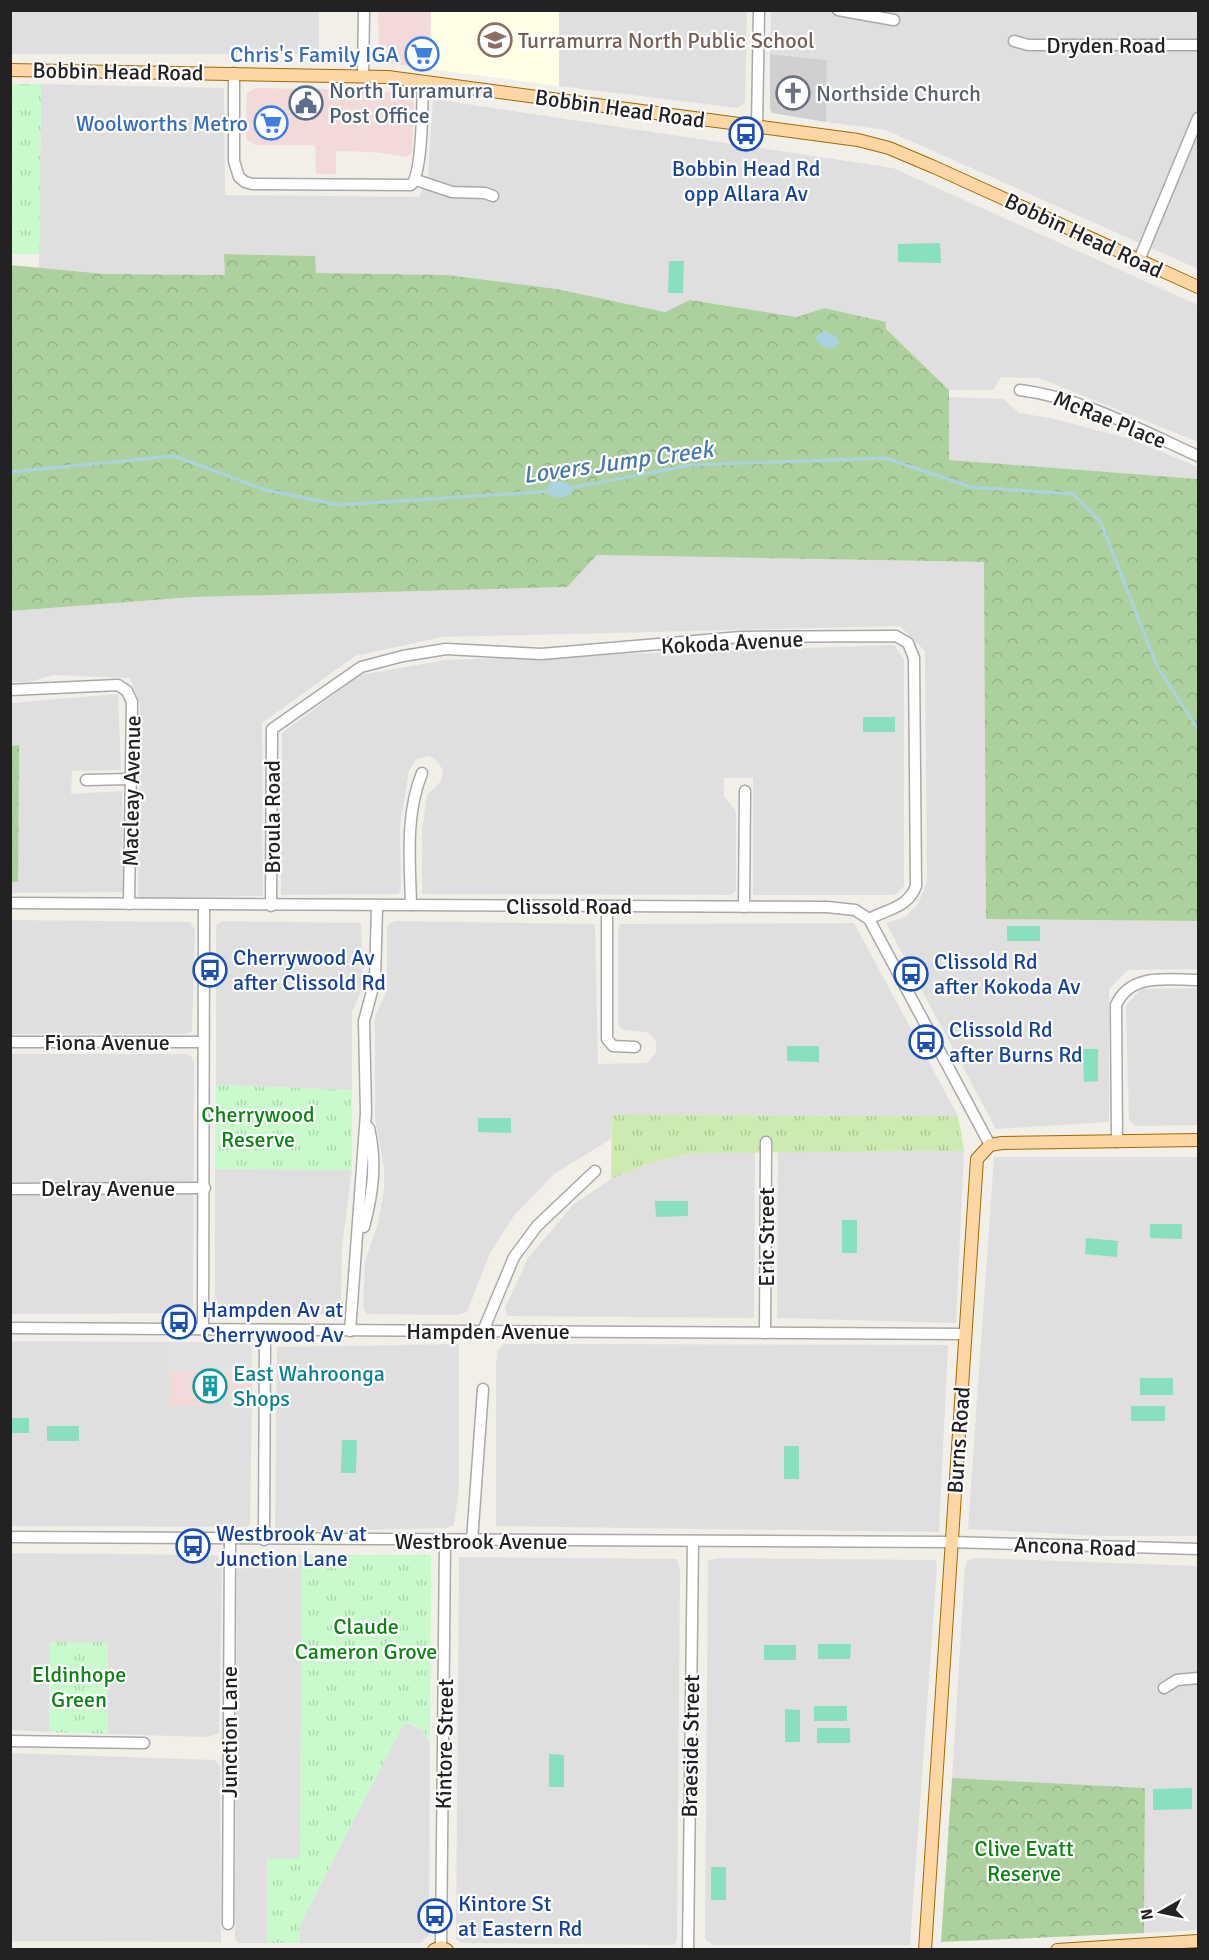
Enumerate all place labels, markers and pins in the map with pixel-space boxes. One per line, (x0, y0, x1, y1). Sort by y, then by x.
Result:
school or university icon: Turramurra North Public School (477, 22, 513, 58)
place label: Turramurra North Public School (518, 27, 815, 54)
supermarket icon: Chris's Family IGA (404, 36, 440, 72)
place label: Chris's Family IGA (230, 41, 400, 68)
church icon: Northside Church (775, 75, 811, 111)
place label: North Turramurra Post Office (329, 77, 493, 129)
place label: Northside Church (816, 80, 981, 107)
public building icon: North Turramurra Post Office (288, 85, 324, 121)
supermarket icon: Woolworths Metro (253, 105, 289, 141)
place label: Woolworths Metro (76, 110, 248, 137)
bus stop icon: Bobbin Head Rd opp Allara Av (728, 116, 764, 152)
place label: Bobbin Head Rd opp Allara Av (672, 155, 820, 207)
place label: Cherrywood Av after Clissold Rd (233, 944, 386, 996)
place label: Clissold Rd after Kokoda Av (934, 948, 1080, 1000)
bus stop icon: Cherrywood Av after Clissold Rd (192, 952, 228, 988)
bus stop icon: Clissold Rd after Kokoda Av (893, 956, 929, 992)
place label: Clissold Rd after Burns Rd (949, 1016, 1083, 1068)
bus stop icon: Clissold Rd after Burns Rd (908, 1024, 944, 1060)
place label: Hampden Av at Cherrywood Av (202, 1296, 344, 1348)
bus stop icon: Hampden Av at Cherrywood Av (161, 1304, 197, 1340)
place label: East Wahroonga Shops (233, 1360, 385, 1412)
building icon: East Wahroonga Shops (192, 1368, 228, 1404)
place label: Westbrook Av at Junction Lane (216, 1520, 367, 1572)
bus stop icon: Westbrook Av at Junction Lane (175, 1528, 211, 1564)
place label: Kintore St at Eastern Rd (458, 1890, 583, 1942)
bus stop icon: Kintore St at Eastern Rd (417, 1898, 453, 1934)

